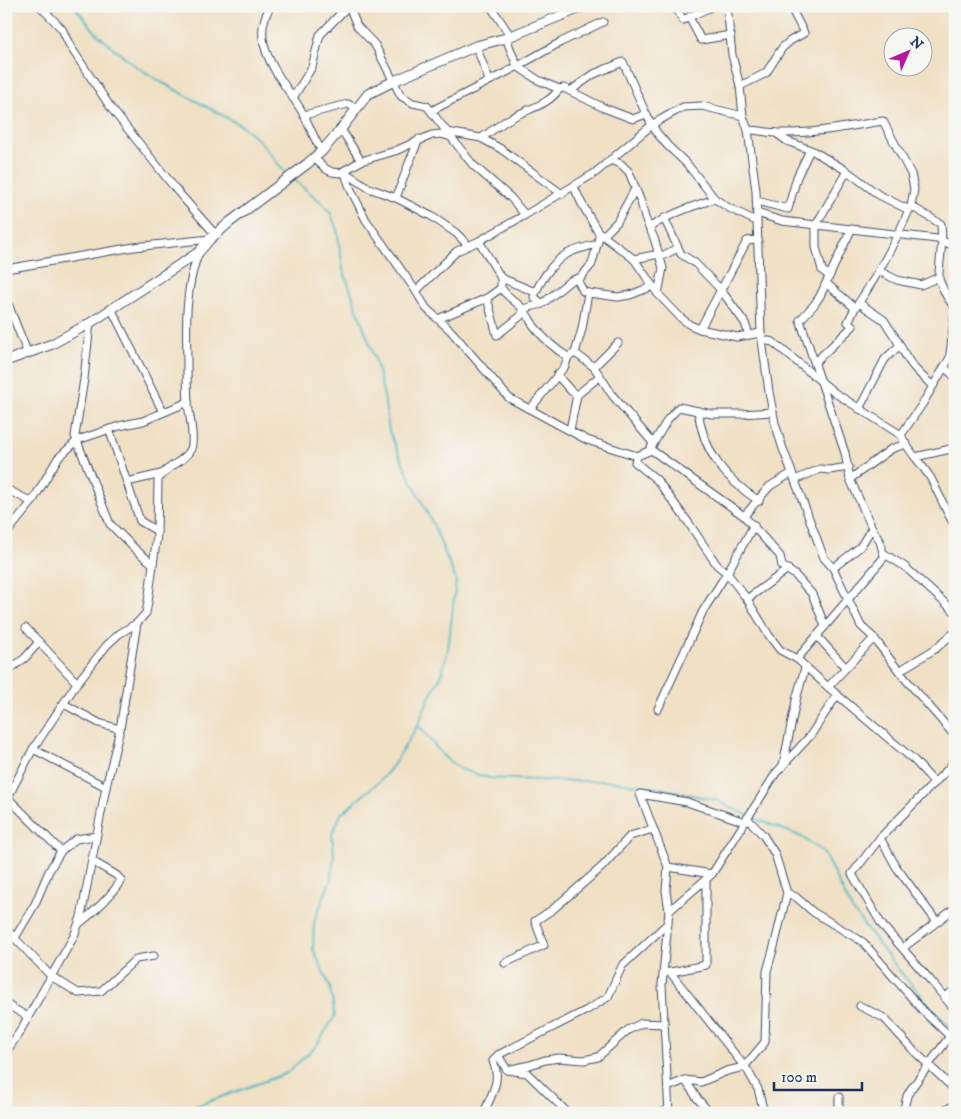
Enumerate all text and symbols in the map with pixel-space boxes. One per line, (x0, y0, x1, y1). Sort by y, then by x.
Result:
north arrow (884, 28, 934, 78)
text: N (906, 33, 927, 54)
scale bar (774, 1059, 861, 1091)
text: 100 m (781, 1068, 817, 1087)

